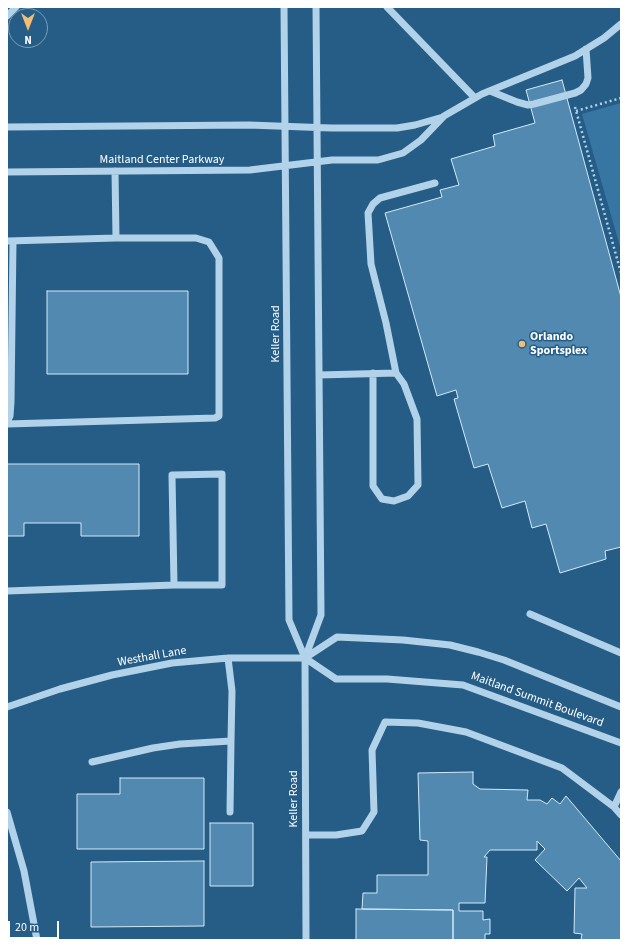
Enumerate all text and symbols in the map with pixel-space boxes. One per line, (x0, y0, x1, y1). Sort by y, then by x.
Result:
north arrow (8, 8, 48, 48)
text: N (24, 32, 32, 47)
street label: Maitland Center Parkway (100, 153, 224, 167)
street label: Keller Road (269, 305, 283, 363)
place label: Orlando Sportsplex (530, 330, 587, 358)
marker: Orlando Sportsplex (517, 339, 527, 349)
street label: Westhall Lane (116, 644, 188, 670)
street label: Maitland Summit Boulevard (469, 669, 605, 731)
street label: Keller Road (287, 770, 301, 828)
scale bar (10, 913, 61, 939)
text: 20 m (15, 919, 39, 936)

